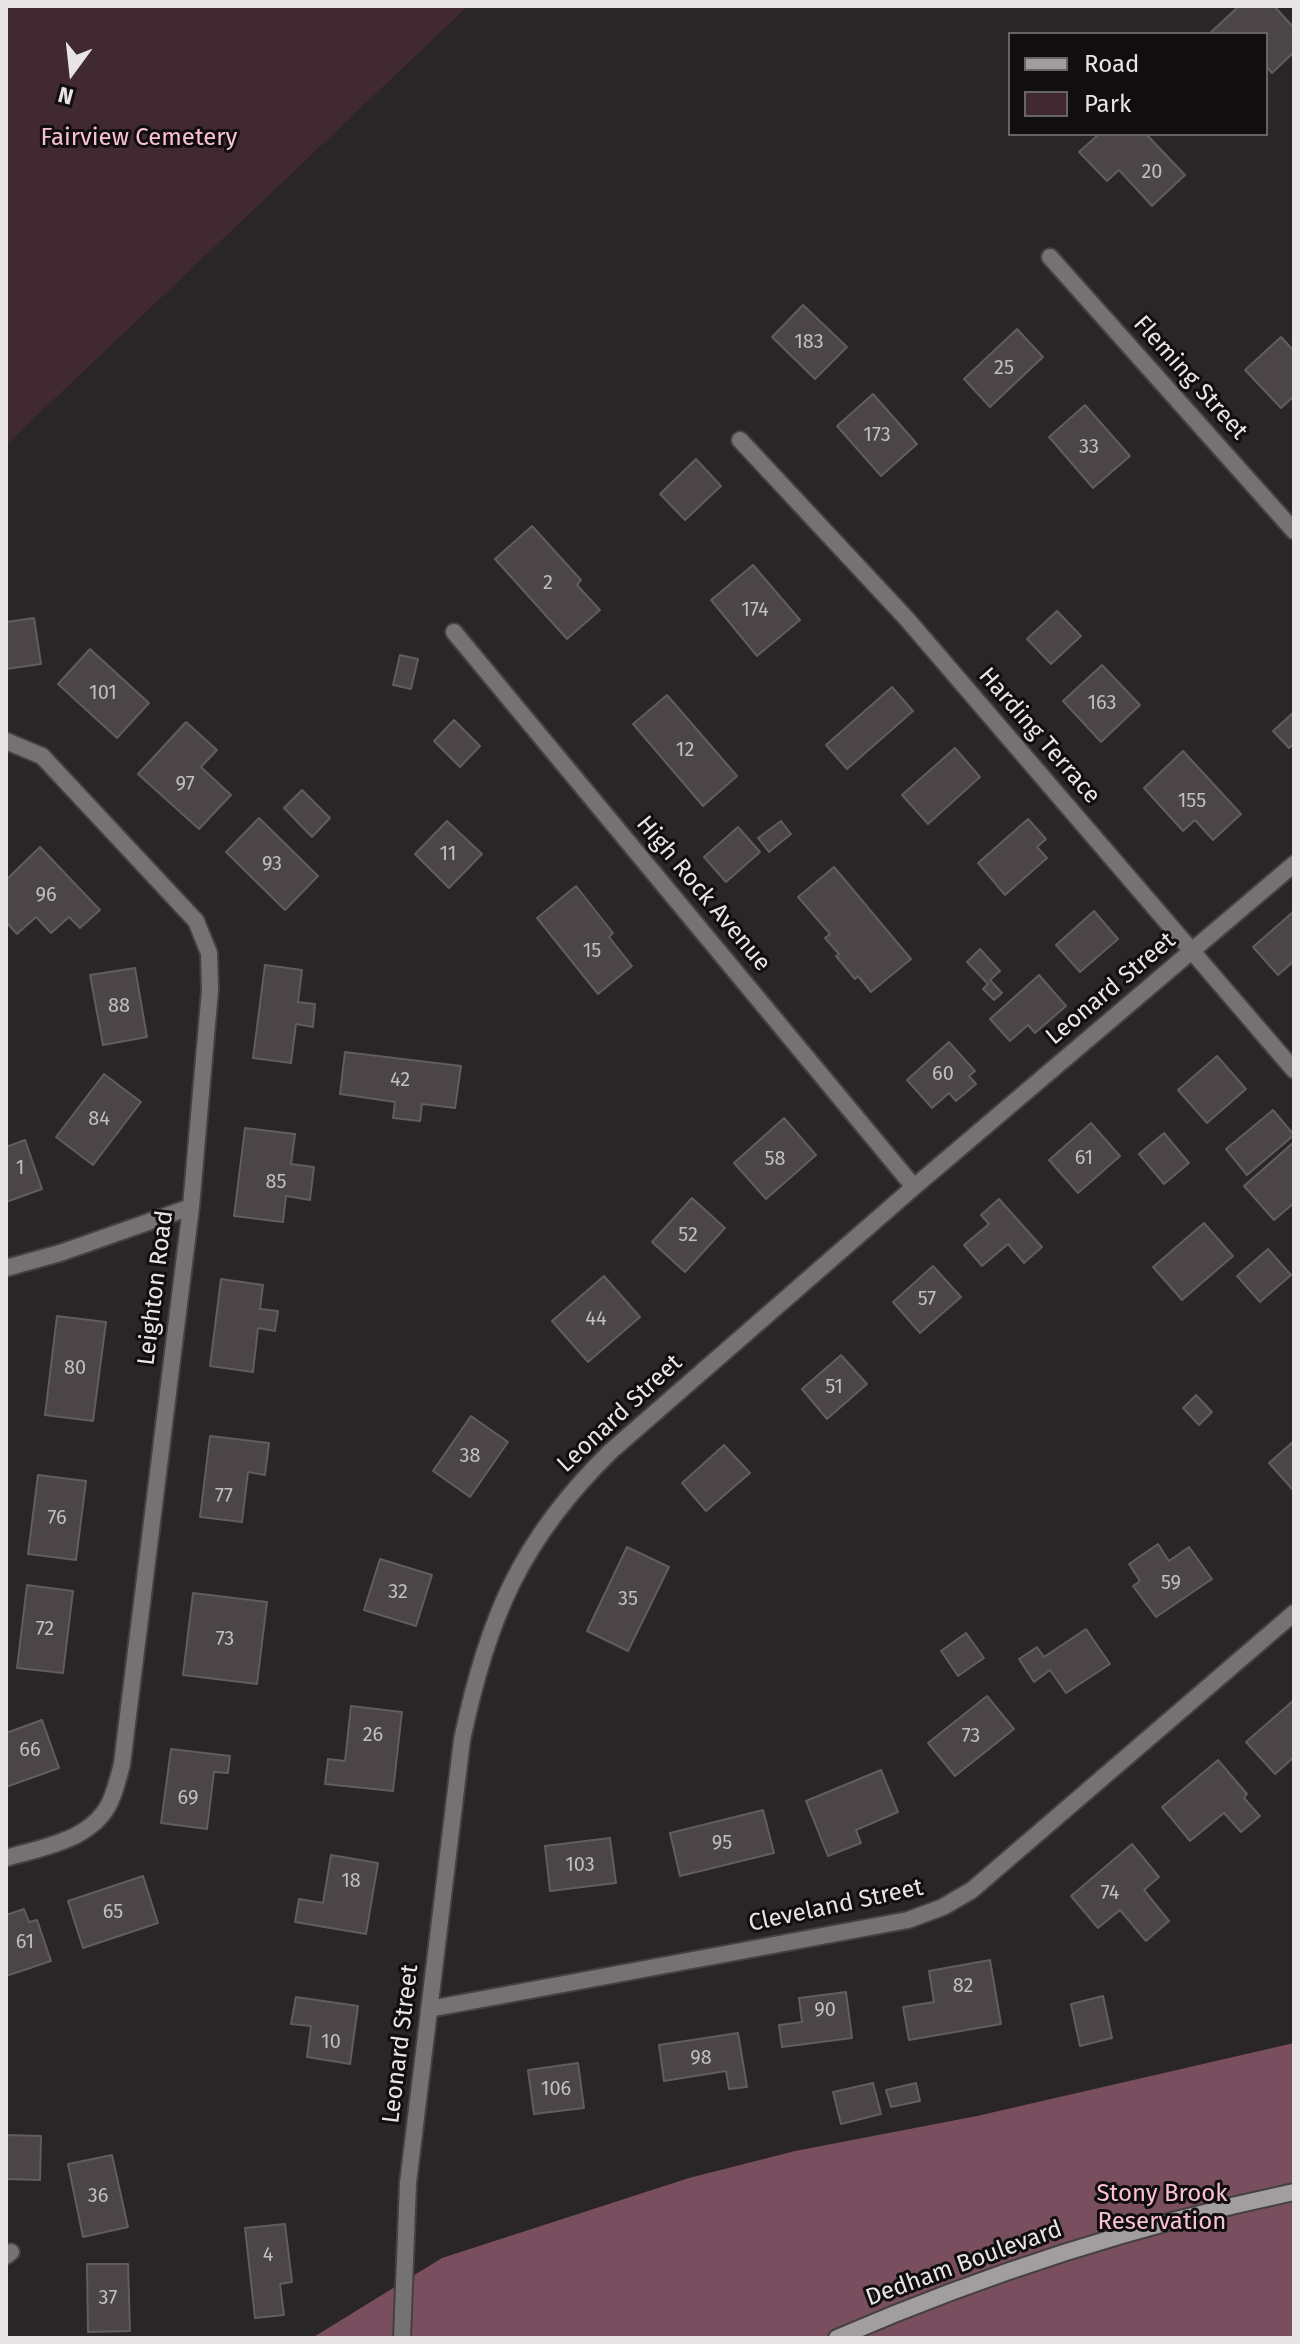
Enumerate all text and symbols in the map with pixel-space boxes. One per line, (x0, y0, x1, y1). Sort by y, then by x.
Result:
north arrow (32, 32, 112, 112)
legend (1008, 32, 1268, 136)
text: Road (1084, 50, 1139, 78)
text: N (55, 81, 76, 111)
text: Park (1084, 90, 1131, 118)
park label: Fairview Cemetery (41, 124, 237, 152)
house number: 20 (1141, 160, 1163, 184)
street label: Fleming Street (1127, 310, 1253, 446)
house number: 183 (794, 330, 824, 354)
house number: 25 (994, 356, 1014, 380)
house number: 173 (863, 423, 891, 447)
house number: 33 (1079, 435, 1099, 459)
house number: 2 (543, 571, 553, 595)
house number: 174 (741, 598, 769, 622)
street label: Harding Terrace (972, 662, 1106, 810)
house number: 101 (89, 681, 117, 705)
house number: 163 (1087, 691, 1117, 715)
house number: 12 (676, 738, 694, 762)
house number: 97 (175, 772, 195, 796)
house number: 155 (1178, 789, 1206, 813)
street label: High Rock Avenue (630, 810, 776, 978)
house number: 11 (439, 842, 457, 866)
house number: 93 (262, 852, 282, 876)
house number: 96 (35, 883, 57, 907)
street label: Leonard Street (1040, 927, 1182, 1051)
house number: 15 (583, 939, 601, 963)
house number: 88 (108, 994, 130, 1018)
house number: 60 (932, 1062, 954, 1086)
house number: 42 (390, 1068, 410, 1092)
house number: 84 (88, 1107, 110, 1131)
house number: 61 (1075, 1146, 1093, 1170)
house number: 58 (764, 1147, 786, 1171)
house number: 1 (16, 1156, 24, 1180)
house number: 85 (265, 1170, 287, 1194)
street label: Leighton Road (132, 1209, 180, 1367)
house number: 52 (678, 1223, 698, 1247)
house number: 57 (918, 1287, 936, 1311)
house number: 44 (585, 1307, 607, 1331)
street label: Leonard Street (552, 1349, 688, 1479)
house number: 80 (64, 1356, 86, 1380)
house number: 51 (825, 1375, 843, 1399)
house number: 38 (460, 1444, 480, 1468)
house number: 77 (215, 1484, 233, 1508)
house number: 76 (47, 1506, 67, 1530)
house number: 59 (1161, 1571, 1181, 1595)
house number: 32 (388, 1580, 408, 1604)
house number: 35 (618, 1587, 638, 1611)
house number: 72 (36, 1617, 54, 1641)
house number: 73 (216, 1627, 234, 1651)
house number: 26 (363, 1723, 383, 1747)
house number: 73 (962, 1724, 980, 1748)
house number: 66 (19, 1738, 41, 1762)
house number: 69 (178, 1786, 198, 1810)
house number: 95 (712, 1831, 732, 1855)
house number: 103 (565, 1853, 595, 1877)
house number: 18 (341, 1869, 361, 1893)
street label: Cleveland Street (746, 1873, 926, 1939)
house number: 74 (1101, 1881, 1119, 1905)
house number: 65 (103, 1900, 123, 1924)
house number: 61 (16, 1930, 34, 1954)
street label: Leonard Street (377, 1963, 425, 2125)
house number: 82 (953, 1974, 973, 1998)
house number: 90 (814, 1998, 836, 2022)
house number: 10 (321, 2030, 341, 2054)
house number: 98 (690, 2046, 712, 2070)
house number: 106 (541, 2077, 571, 2101)
park label: Stony Brook Reservation (1097, 2180, 1227, 2236)
house number: 36 (88, 2184, 108, 2208)
street label: Dedham Boulevard (862, 2215, 1066, 2313)
house number: 4 (263, 2243, 273, 2267)
house number: 37 (99, 2286, 117, 2310)

